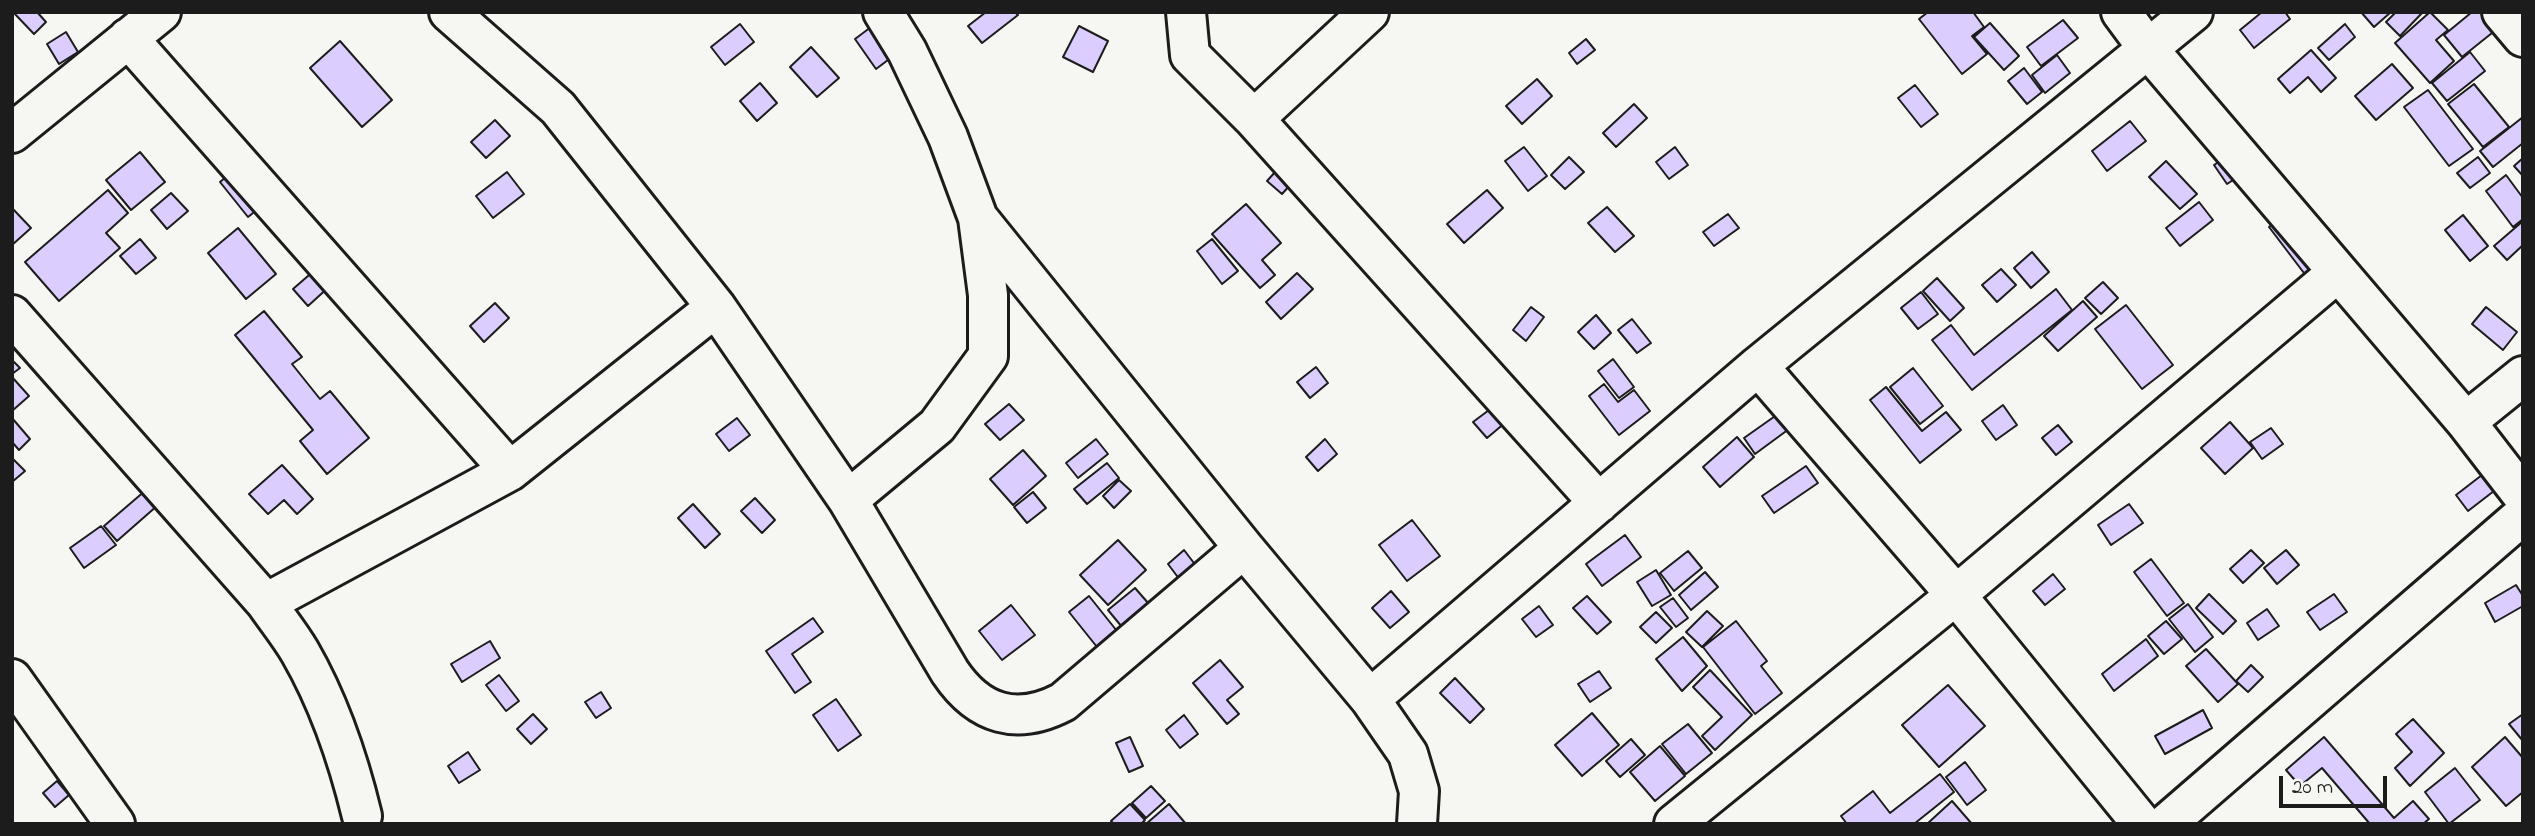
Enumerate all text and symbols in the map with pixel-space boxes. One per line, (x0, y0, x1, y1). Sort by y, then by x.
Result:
scale bar (2283, 762, 2392, 806)
text: 20 m (2292, 773, 2333, 803)

